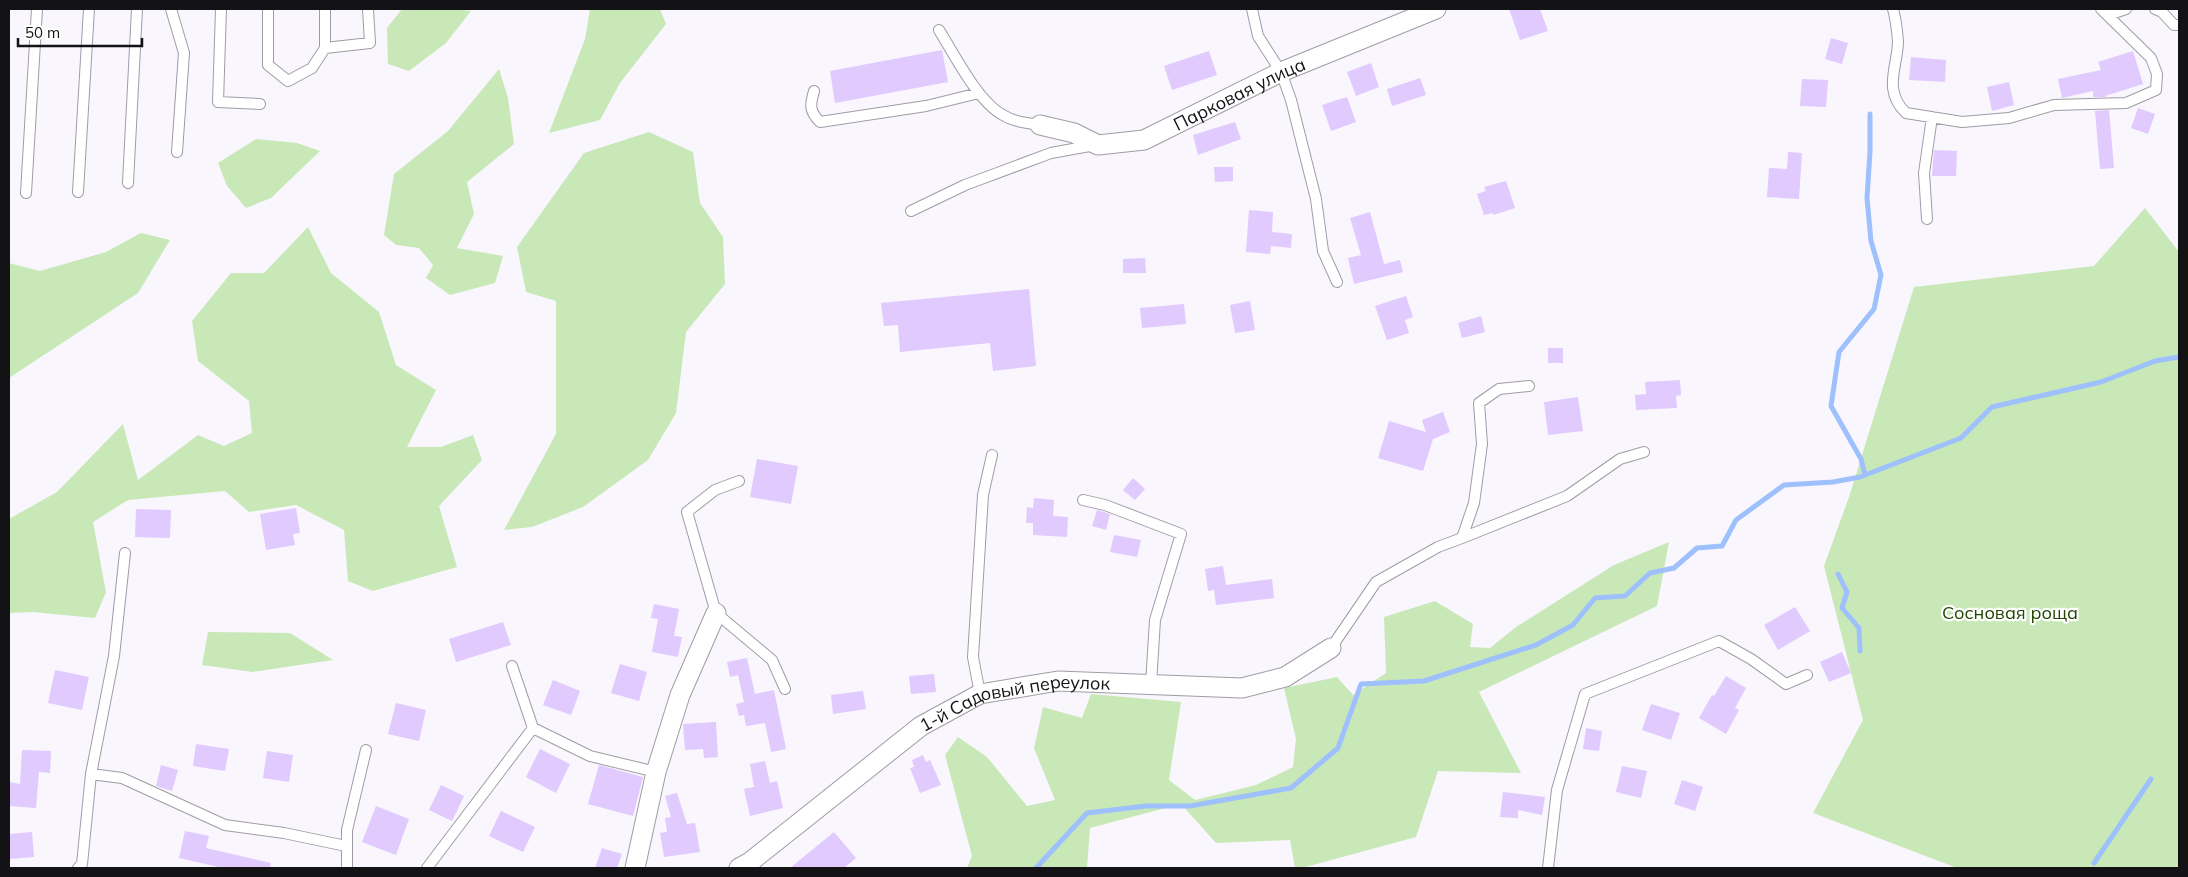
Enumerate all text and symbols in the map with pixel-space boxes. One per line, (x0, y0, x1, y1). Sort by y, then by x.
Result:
scale bar (18, 15, 141, 47)
text: 50 m (25, 23, 60, 42)
street label: Парковая улица (1169, 52, 1309, 135)
park label: Сосновая роща (1942, 601, 2078, 624)
street label: 1-й Садовый переулок (915, 669, 1111, 736)

